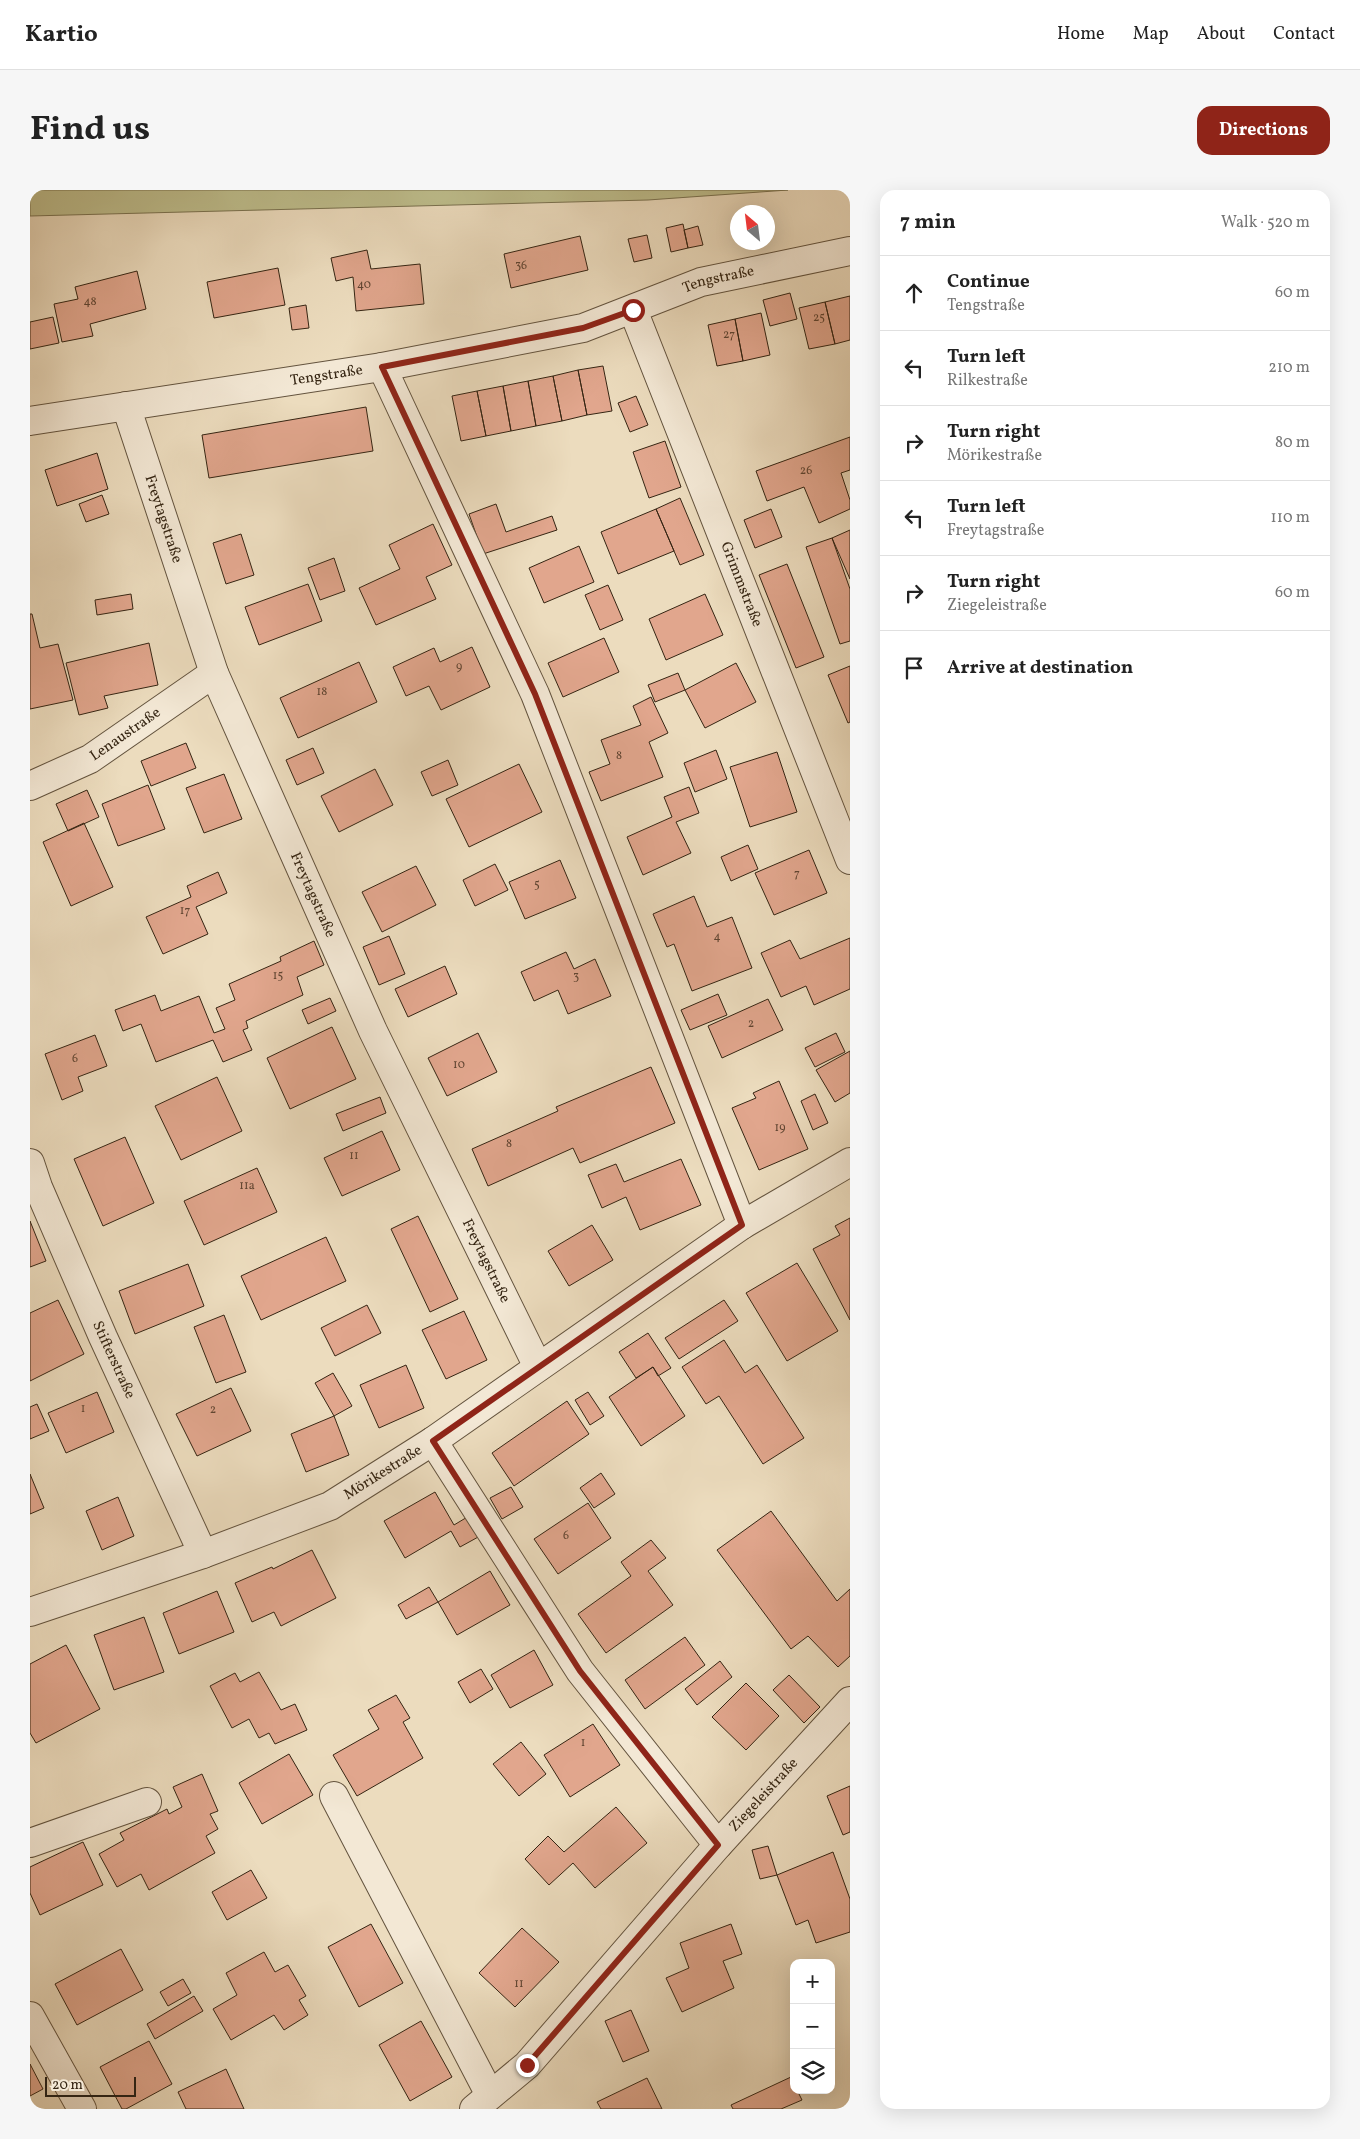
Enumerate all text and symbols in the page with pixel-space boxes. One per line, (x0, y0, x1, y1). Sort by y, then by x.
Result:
text: Kartio (25, 18, 98, 52)
text: Home (1057, 22, 1105, 47)
text: Map (1133, 22, 1169, 47)
text: About (1197, 22, 1245, 47)
text: Contact (1273, 22, 1335, 47)
text: Find us (30, 106, 150, 154)
button: Directions (1197, 106, 1330, 155)
north arrow (730, 205, 775, 250)
text: 7 min (900, 208, 956, 237)
text: Walk · 520 m (1221, 212, 1310, 234)
house number: 36 (515, 258, 527, 274)
street label: Tengstraße (679, 261, 756, 299)
text: Continue (947, 269, 1030, 295)
house number: 40 (357, 277, 371, 293)
icon: ahead (900, 279, 928, 307)
text: 60 m (1275, 282, 1310, 304)
house number: 48 (83, 294, 97, 310)
text: Tengstraße (947, 295, 1025, 317)
route start (622, 299, 645, 322)
house number: 25 (813, 310, 825, 326)
house number: 27 (723, 327, 735, 343)
text: Turn left (947, 344, 1026, 370)
icon: left (900, 354, 928, 382)
text: 210 m (1268, 357, 1310, 379)
street label: Tengstraße (289, 360, 364, 391)
text: Rilkestraße (947, 370, 1028, 392)
text: Turn right (947, 419, 1040, 445)
icon: right (900, 429, 928, 457)
text: 80 m (1275, 432, 1310, 454)
text: Mörikestraße (947, 445, 1042, 467)
house number: 26 (800, 463, 812, 479)
street label: Freytagstraße (139, 472, 188, 566)
text: Turn left (947, 494, 1026, 520)
icon: left (900, 504, 928, 532)
text: 110 m (1271, 507, 1310, 529)
text: Freytagstraße (947, 520, 1044, 542)
street label: Grimmstraße (715, 539, 768, 630)
text: Turn right (947, 569, 1040, 595)
icon: right (900, 579, 928, 607)
text: 60 m (1275, 582, 1310, 604)
text: Ziegeleistraße (947, 595, 1047, 617)
icon: arrive (900, 654, 928, 682)
text: Arrive at destination (947, 655, 1133, 681)
house number: 9 (456, 659, 462, 675)
house number: 18 (317, 684, 327, 700)
street label: Lenaustraße (86, 702, 165, 766)
house number: 8 (616, 748, 622, 764)
street label: Freytagstraße (284, 849, 341, 941)
house number: 7 (794, 866, 800, 882)
house number: 5 (534, 877, 540, 893)
house number: 17 (180, 903, 190, 919)
house number: 4 (713, 929, 721, 945)
house number: 15 (273, 968, 283, 984)
house number: 3 (573, 969, 579, 985)
house number: 2 (748, 1016, 754, 1032)
house number: 6 (72, 1051, 78, 1067)
house number: 10 (453, 1057, 465, 1073)
house number: 19 (775, 1120, 785, 1136)
house number: 8 (506, 1136, 512, 1152)
house number: 11 (349, 1148, 359, 1164)
house number: 11a (239, 1178, 255, 1194)
street label: Freytagstraße (456, 1215, 515, 1307)
street label: Stifterstraße (87, 1318, 141, 1402)
house number: 1 (81, 1401, 85, 1417)
house number: 2 (210, 1402, 216, 1418)
street label: Mörikestraße (340, 1440, 426, 1505)
house number: 6 (563, 1528, 569, 1544)
house number: 1 (581, 1735, 585, 1751)
street label: Ziegeleistraße (724, 1753, 803, 1837)
map controls (790, 1959, 835, 2094)
button: + (790, 1959, 835, 2004)
house number: 11 (514, 1976, 524, 1992)
button: − (790, 2004, 835, 2049)
button: layers (790, 2049, 835, 2094)
route end (516, 2054, 539, 2077)
scale bar (45, 2074, 136, 2097)
text: 20 m (52, 2076, 83, 2095)

